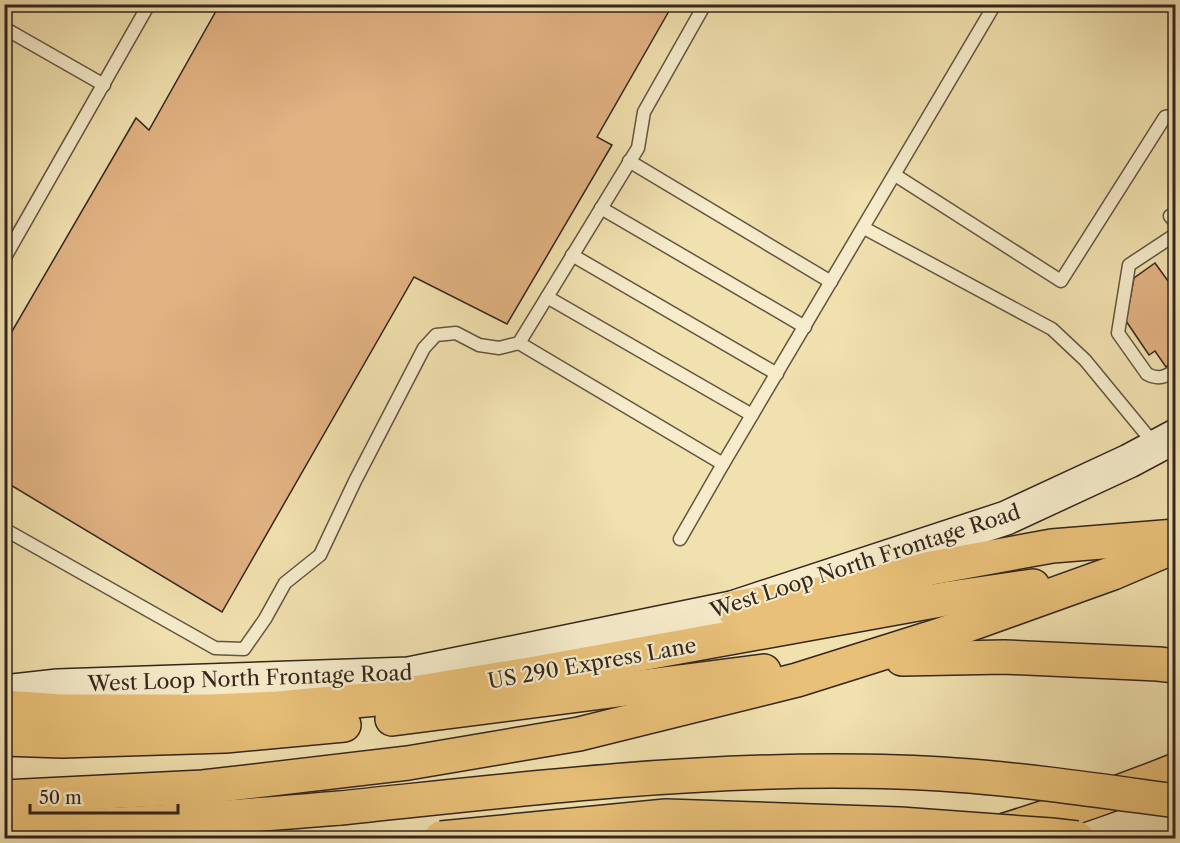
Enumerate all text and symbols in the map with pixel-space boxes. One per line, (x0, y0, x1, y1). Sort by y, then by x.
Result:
street label: West Loop North Frontage Road (706, 499, 1023, 623)
street label: US 290 Express Lane (486, 632, 698, 694)
street label: West Loop North Frontage Road (86, 660, 413, 696)
scale bar (30, 777, 178, 815)
text: 50 m (39, 787, 82, 809)

